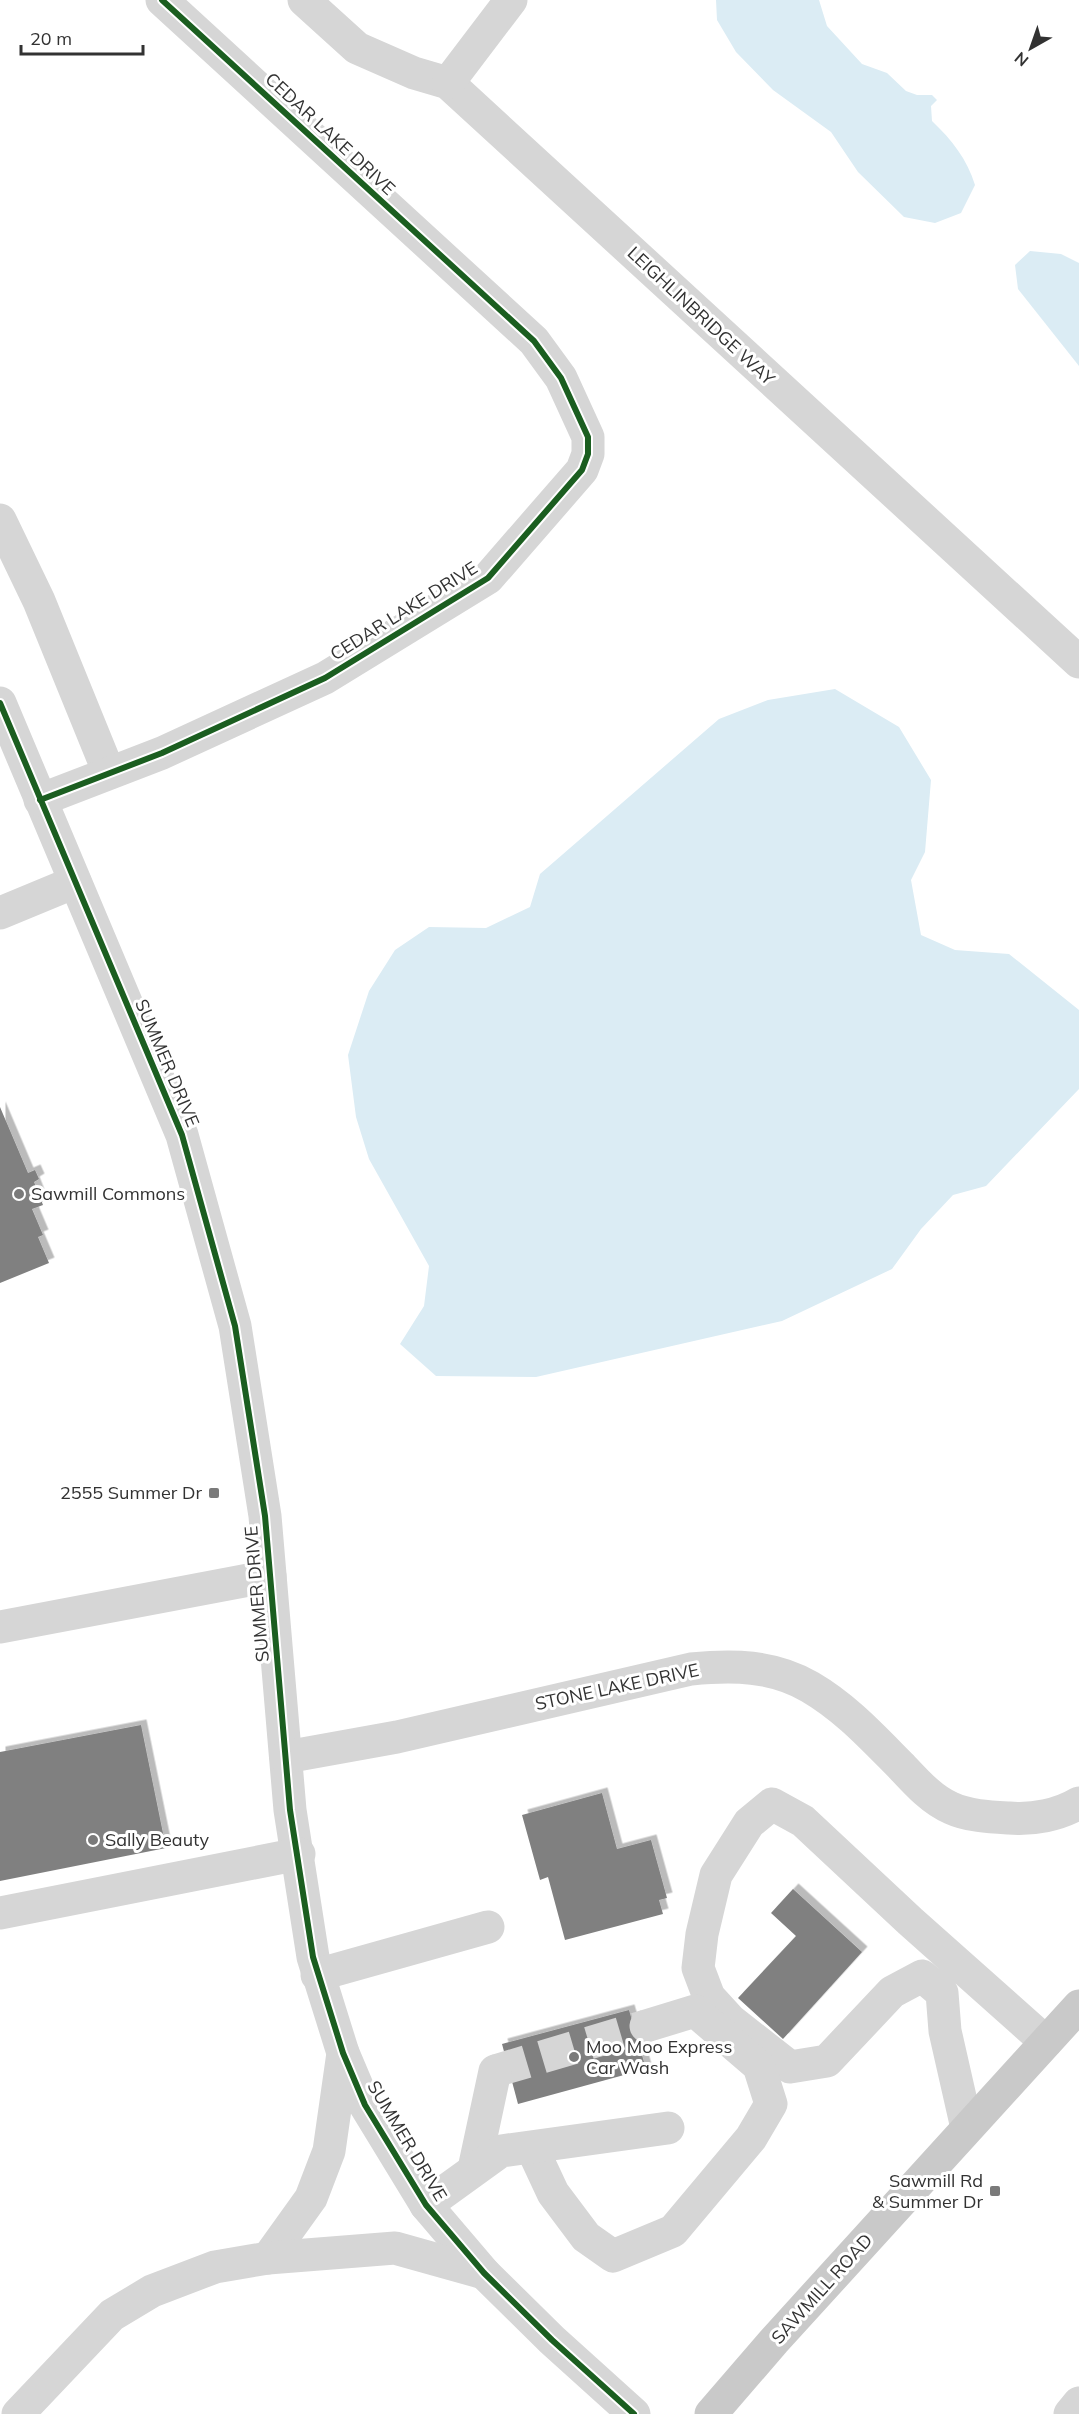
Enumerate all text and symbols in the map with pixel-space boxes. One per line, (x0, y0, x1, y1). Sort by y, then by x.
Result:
scale bar (21, 18, 142, 56)
north arrow (1001, 18, 1061, 78)
text: 20 m (30, 27, 72, 50)
text: N (1010, 48, 1032, 71)
street label: CEDAR LAKE DRIVE (260, 67, 400, 200)
street label: LEIGHLINBRIDGE WAY (623, 241, 781, 391)
street label: CEDAR LAKE DRIVE (326, 556, 482, 665)
street label: SUMMER DRIVE (130, 995, 205, 1130)
place label: Sawmill Commons (31, 1182, 185, 1205)
marker: Sawmill Commons (12, 1187, 26, 1201)
place label: 2555 Summer Dr (60, 1481, 202, 1504)
marker: 2555 Summer Dr (207, 1486, 221, 1500)
street label: SUMMER DRIVE (239, 1525, 274, 1663)
street label: STONE LAKE DRIVE (533, 1658, 701, 1715)
place label: Sally Beauty (105, 1828, 209, 1851)
marker: Sally Beauty (86, 1833, 100, 1847)
place label: Moo Moo Express Car Wash (586, 2035, 733, 2079)
marker: Moo Moo Express Car Wash (567, 2050, 581, 2064)
street label: SUMMER DRIVE (362, 2076, 452, 2205)
place label: Sawmill Rd & Summer Dr (872, 2169, 983, 2213)
marker: Sawmill Rd & Summer Dr (988, 2184, 1002, 2198)
street label: SAWMILL ROAD (766, 2229, 877, 2349)

